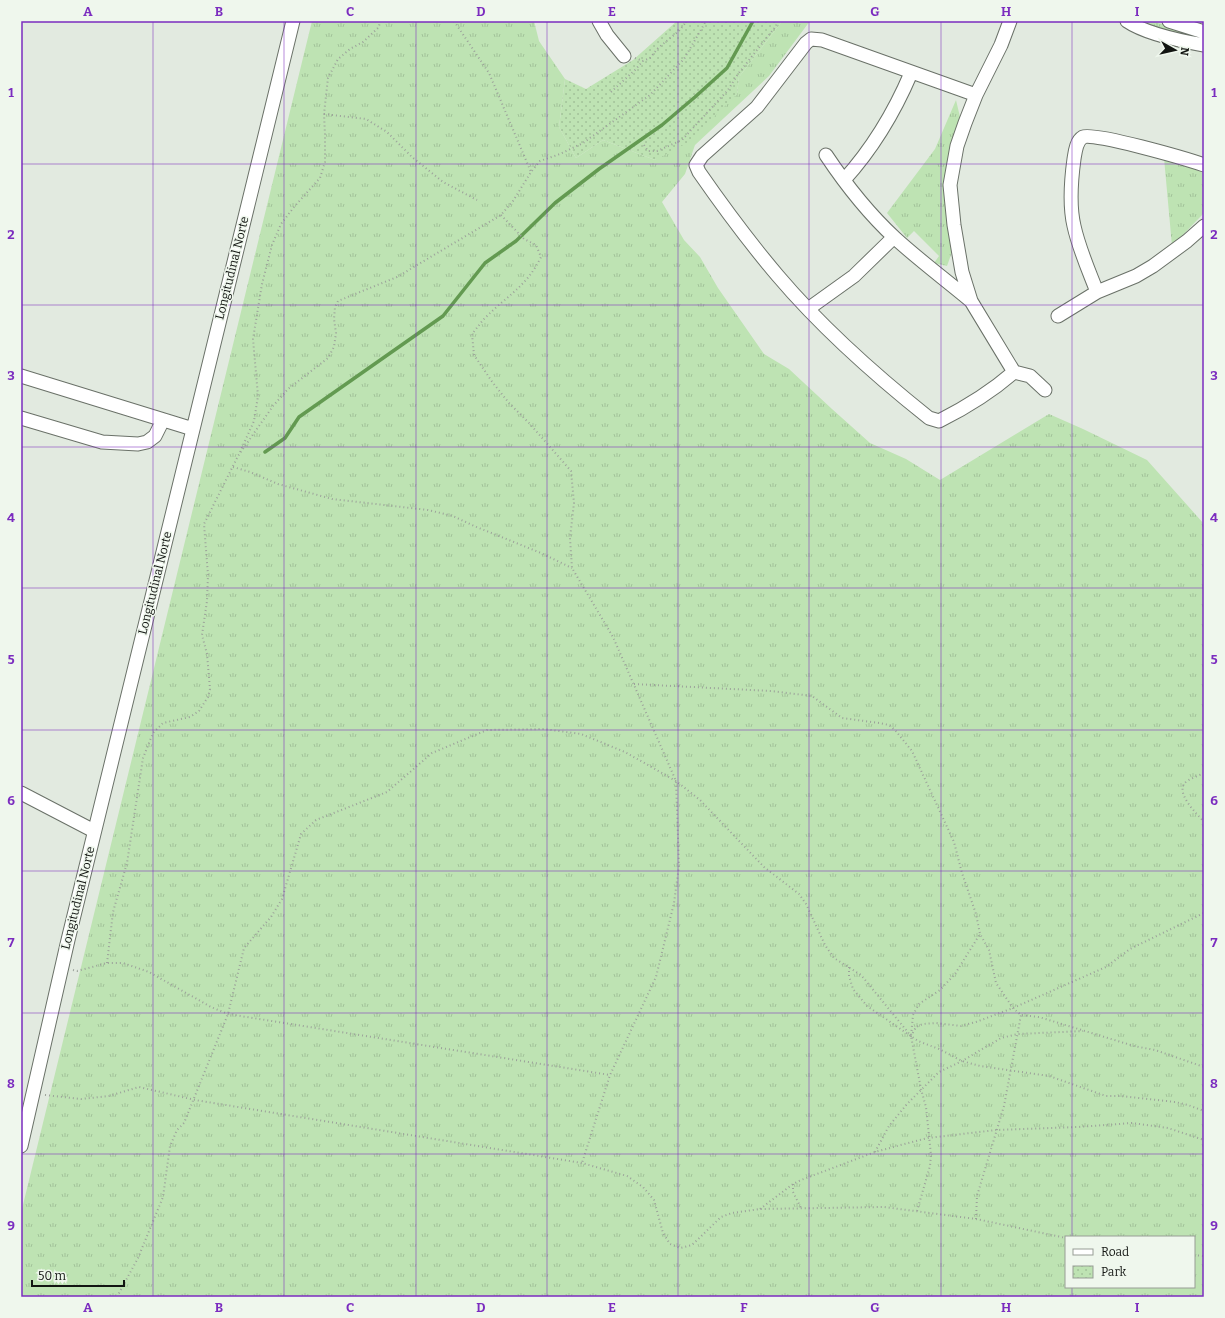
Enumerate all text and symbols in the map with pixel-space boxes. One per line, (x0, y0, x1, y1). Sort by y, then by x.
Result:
text: A (83, 4, 93, 19)
text: B (215, 4, 223, 19)
text: C (346, 4, 354, 19)
text: D (476, 4, 486, 19)
text: E (608, 4, 616, 19)
text: F (740, 4, 748, 19)
text: G (870, 4, 880, 19)
text: H (1001, 4, 1011, 19)
text: I (1135, 4, 1140, 19)
north arrow (1155, 30, 1195, 70)
text: N (1177, 46, 1191, 57)
text: 1 (8, 85, 14, 100)
text: 1 (1211, 85, 1217, 100)
street label: Longitudinal Norte (212, 215, 252, 321)
text: 2 (7, 227, 15, 242)
text: 2 (1210, 227, 1218, 242)
text: 3 (7, 368, 15, 383)
text: 3 (1210, 368, 1218, 383)
text: 4 (7, 510, 15, 525)
text: 4 (1210, 510, 1218, 525)
street label: Longitudinal Norte (135, 530, 175, 636)
text: 5 (7, 652, 15, 667)
text: 5 (1210, 652, 1218, 667)
text: 6 (7, 793, 15, 808)
text: 6 (1210, 793, 1218, 808)
street label: Longitudinal Norte (58, 845, 98, 951)
text: 7 (8, 935, 15, 950)
text: 7 (1211, 935, 1218, 950)
text: 8 (7, 1076, 15, 1091)
text: 8 (1210, 1076, 1218, 1091)
text: 9 (7, 1218, 15, 1233)
text: 9 (1210, 1218, 1218, 1233)
legend (1065, 1236, 1195, 1288)
text: Road (1101, 1245, 1129, 1259)
scale bar (32, 1262, 124, 1288)
text: Park (1101, 1265, 1127, 1279)
text: 50 m (38, 1269, 67, 1283)
text: A (83, 1300, 93, 1315)
text: B (215, 1300, 223, 1315)
text: C (346, 1300, 354, 1315)
text: D (476, 1300, 486, 1315)
text: E (608, 1300, 616, 1315)
text: F (740, 1300, 748, 1315)
text: G (870, 1300, 880, 1315)
text: H (1001, 1300, 1011, 1315)
text: I (1135, 1300, 1140, 1315)

